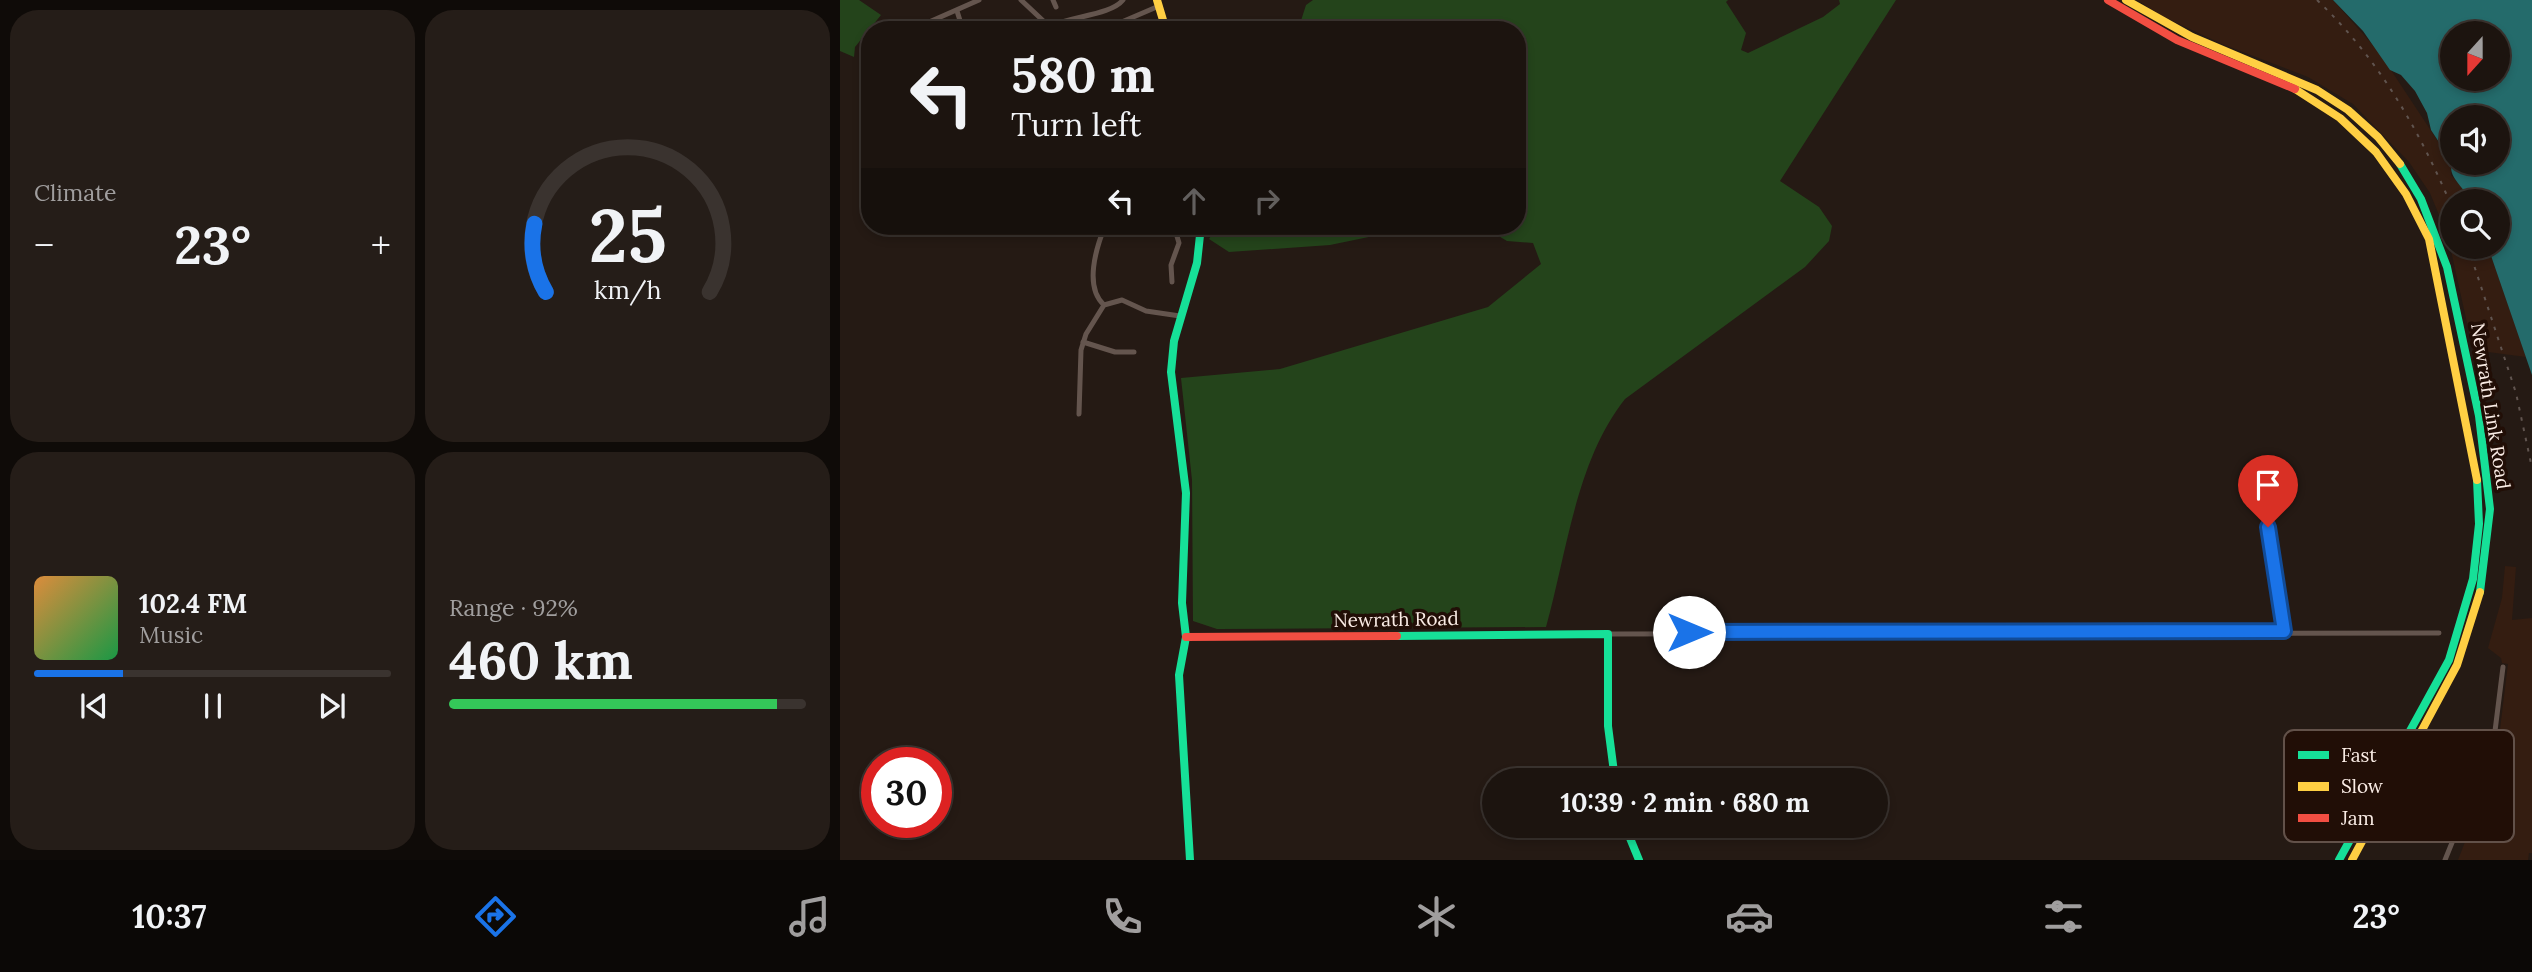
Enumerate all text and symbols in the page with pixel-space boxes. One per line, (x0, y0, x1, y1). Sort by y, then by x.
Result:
north arrow (2440, 21, 2510, 91)
map controls (2440, 21, 2510, 259)
text: 580 m (1011, 43, 1155, 105)
icon: left (896, 49, 987, 140)
text: Turn left (1011, 104, 1141, 145)
button: sound (2440, 105, 2510, 175)
text: Climate (34, 178, 116, 207)
icon: left (1102, 182, 1140, 220)
icon: ahead (1175, 182, 1213, 220)
icon: right (1248, 182, 1286, 220)
text: 25 (588, 189, 667, 282)
button: search (2440, 189, 2510, 259)
text: 23° (174, 212, 251, 278)
text: − (34, 221, 54, 269)
text: + (371, 221, 391, 269)
text: km/h (594, 274, 661, 306)
street label: Newrath Link Road (2466, 321, 2516, 491)
pin (2238, 455, 2298, 527)
icon: arrive (2249, 466, 2287, 504)
text: 102.4 FM (139, 587, 247, 620)
text: Range · 92% (449, 593, 578, 622)
position arrow (1652, 595, 1726, 669)
street label: Newrath Road (1333, 606, 1459, 632)
text: Music (139, 620, 203, 649)
text: 460 km (449, 627, 633, 693)
icon: previous (75, 687, 113, 725)
icon: pause (194, 687, 232, 725)
icon: next (313, 687, 351, 725)
legend (2284, 730, 2514, 842)
text: Fast (2341, 743, 2377, 767)
speed limit sign: 30 (861, 747, 952, 838)
text: Slow (2341, 774, 2384, 798)
text: 10:39 · 2 min · 680 m (1560, 786, 1810, 819)
text: Jam (2340, 806, 2375, 830)
icon: directions (471, 892, 520, 941)
icon: music (785, 892, 834, 941)
icon: phone (1098, 892, 1147, 941)
icon: climate (1412, 892, 1461, 941)
icon: car (1725, 892, 1774, 941)
icon: filters (2039, 892, 2088, 941)
text: 10:37 (132, 896, 207, 937)
text: 23° (2353, 896, 2400, 937)

